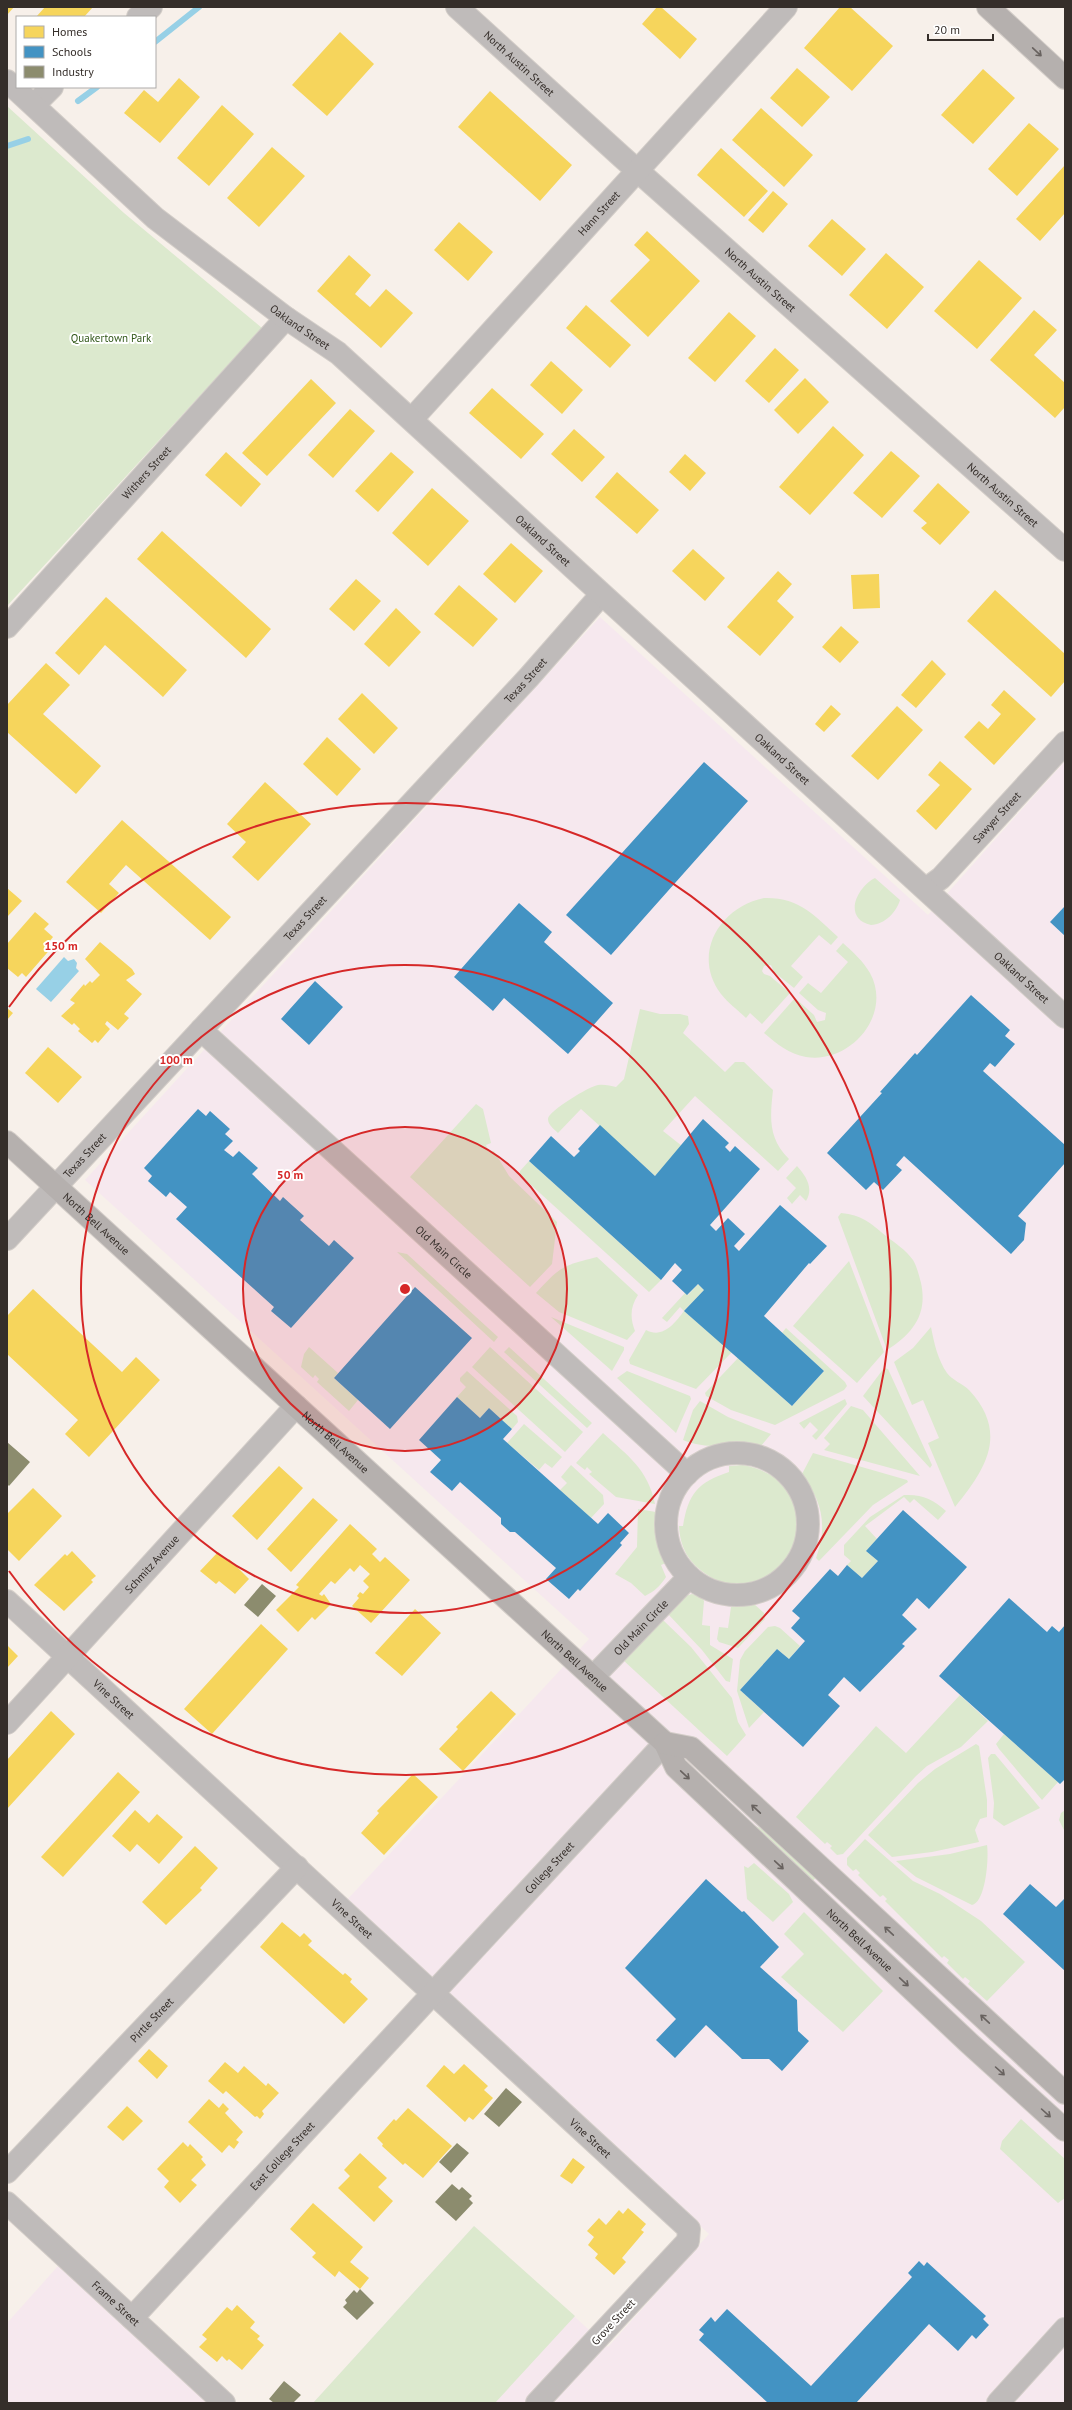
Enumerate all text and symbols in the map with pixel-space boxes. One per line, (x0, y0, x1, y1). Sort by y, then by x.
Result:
legend (16, 16, 156, 88)
scale bar (928, 16, 993, 42)
text: 20 m (934, 22, 960, 37)
text: Homes (52, 24, 87, 39)
street label: North Austin Street (481, 28, 558, 99)
text: Schools (52, 44, 92, 59)
one-way arrow (1032, 48, 1042, 57)
text: Industry (52, 64, 94, 79)
street label: Hann Street (575, 188, 623, 239)
street label: North Austin Street (722, 244, 799, 315)
street label: Oakland Street (267, 301, 333, 353)
park label: Quakertown Park (71, 331, 152, 345)
street label: Withers Street (119, 443, 174, 502)
street label: North Austin Street (964, 460, 1041, 530)
street label: Oakland Street (513, 512, 574, 569)
street label: Texas Street (501, 655, 550, 706)
street label: Oakland Street (752, 730, 813, 788)
street label: Sawyer Street (970, 788, 1024, 846)
street label: Texas Street (281, 892, 330, 944)
text: 150 m (44, 938, 78, 953)
street label: Oakland Street (991, 949, 1052, 1006)
text: 100 m (159, 1052, 193, 1067)
street label: Texas Street (60, 1130, 109, 1181)
text: 50 m (277, 1167, 303, 1182)
street label: North Bell Avenue (60, 1190, 133, 1258)
street label: Old Main Circle (412, 1222, 476, 1282)
centre of rings (398, 1282, 412, 1296)
street label: North Bell Avenue (299, 1408, 372, 1476)
street label: Schmitz Avenue (122, 1532, 182, 1596)
street label: Old Main Circle (611, 1596, 671, 1658)
street label: North Bell Avenue (538, 1627, 611, 1695)
street label: Vine Street (89, 1676, 138, 1722)
one-way arrow (679, 1771, 690, 1780)
one-way arrow (751, 1804, 761, 1813)
street label: College Street (522, 1838, 577, 1897)
one-way arrow (774, 1860, 784, 1869)
street label: Vine Street (327, 1895, 376, 1942)
street label: North Bell Avenue (824, 1906, 896, 1975)
one-way arrow (884, 1926, 894, 1936)
one-way arrow (899, 1978, 909, 1987)
street label: Pirtle Street (127, 1994, 177, 2045)
one-way arrow (980, 2015, 990, 2024)
one-way arrow (994, 2066, 1004, 2075)
one-way arrow (1041, 2108, 1051, 2118)
street label: Vine Street (566, 2115, 614, 2161)
street label: East College Street (247, 2118, 318, 2193)
street label: Frame Street (89, 2278, 143, 2329)
street label: Grove Street (588, 2296, 638, 2348)

